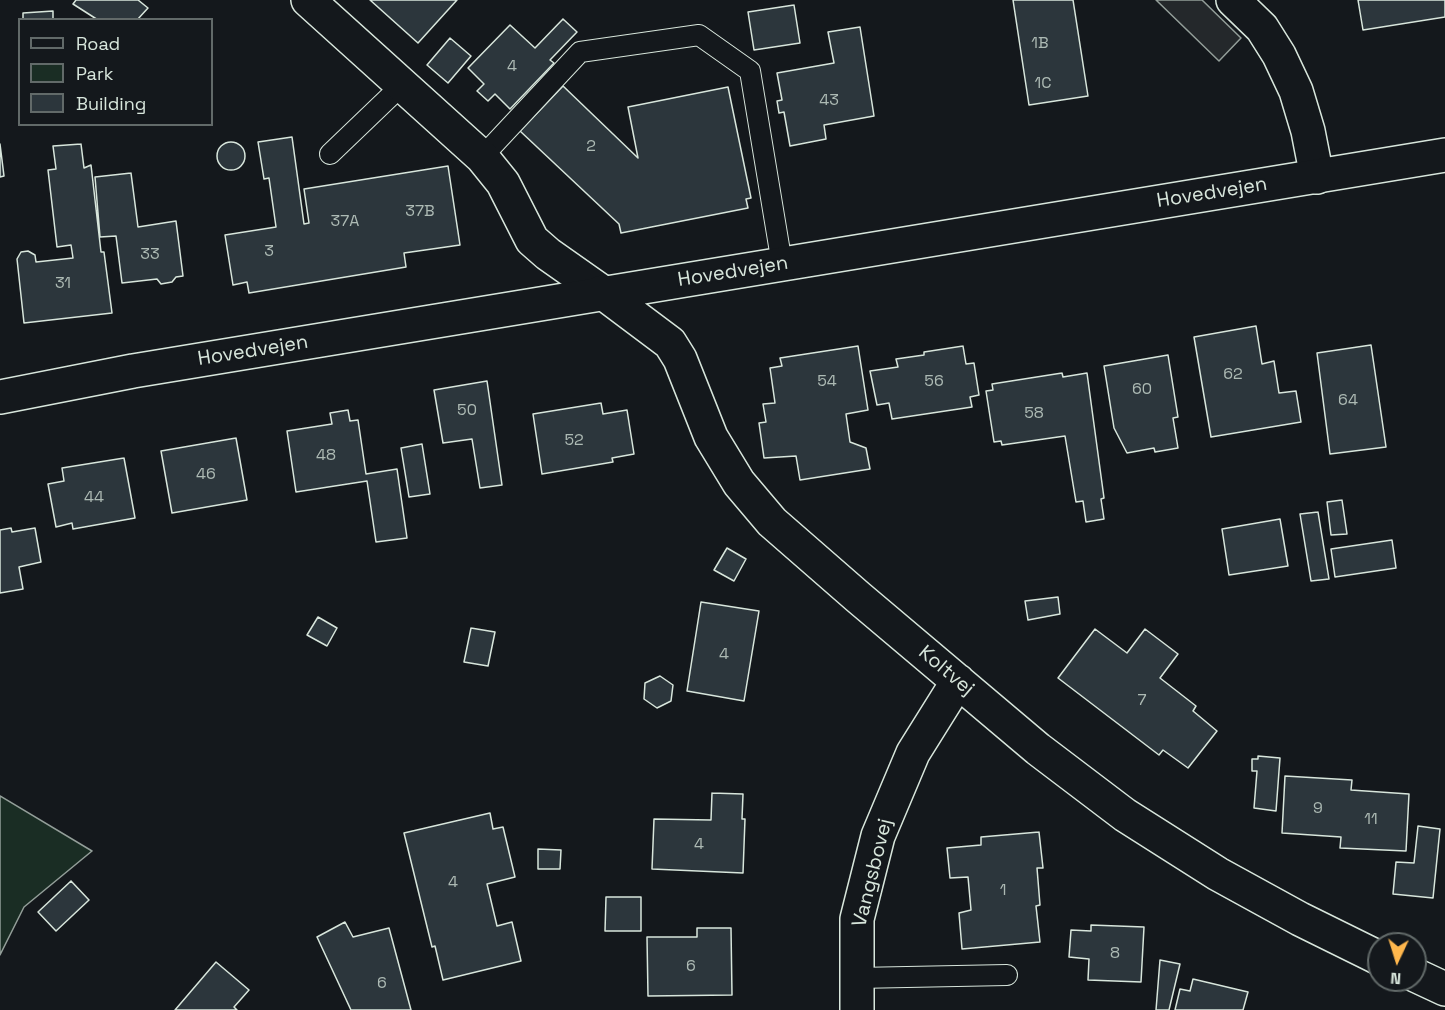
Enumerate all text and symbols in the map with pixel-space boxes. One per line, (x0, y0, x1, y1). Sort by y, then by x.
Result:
legend (18, 18, 213, 126)
text: Road (76, 32, 120, 55)
house number: 1B (1031, 34, 1049, 54)
house number: 4 (507, 57, 517, 77)
text: Park (76, 62, 113, 85)
house number: 1C (1035, 74, 1051, 94)
house number: 43 (819, 91, 839, 111)
text: Building (76, 92, 146, 115)
house number: 2 (586, 137, 596, 157)
street label: Hovedvejen (1155, 172, 1269, 214)
house number: 37B (405, 202, 435, 222)
house number: 37A (331, 212, 359, 232)
house number: 3 (264, 242, 274, 262)
house number: 33 (140, 245, 160, 265)
street label: Hovedvejen (676, 251, 790, 293)
house number: 31 (55, 274, 71, 294)
street label: Hovedvejen (196, 330, 310, 372)
house number: 62 (1223, 365, 1243, 385)
house number: 54 (817, 372, 837, 392)
house number: 56 (924, 372, 944, 392)
house number: 60 (1132, 380, 1152, 400)
house number: 64 (1338, 391, 1358, 411)
house number: 50 (457, 401, 477, 421)
house number: 58 (1024, 404, 1044, 424)
house number: 52 (564, 431, 584, 451)
house number: 48 (316, 446, 336, 466)
house number: 46 (196, 465, 216, 485)
house number: 44 (84, 488, 104, 508)
street label: Koltvej (913, 641, 979, 701)
house number: 4 (719, 645, 729, 665)
house number: 7 (1137, 691, 1147, 711)
house number: 9 (1313, 799, 1323, 819)
house number: 11 (1364, 810, 1378, 830)
street label: Vangsbovej (848, 816, 898, 930)
house number: 4 (694, 835, 704, 855)
house number: 4 (448, 873, 458, 893)
house number: 1 (1000, 881, 1006, 901)
north arrow (1367, 932, 1427, 992)
house number: 8 (1110, 944, 1120, 964)
house number: 6 (686, 957, 696, 977)
text: N (1390, 968, 1402, 989)
house number: 6 (377, 974, 387, 994)

